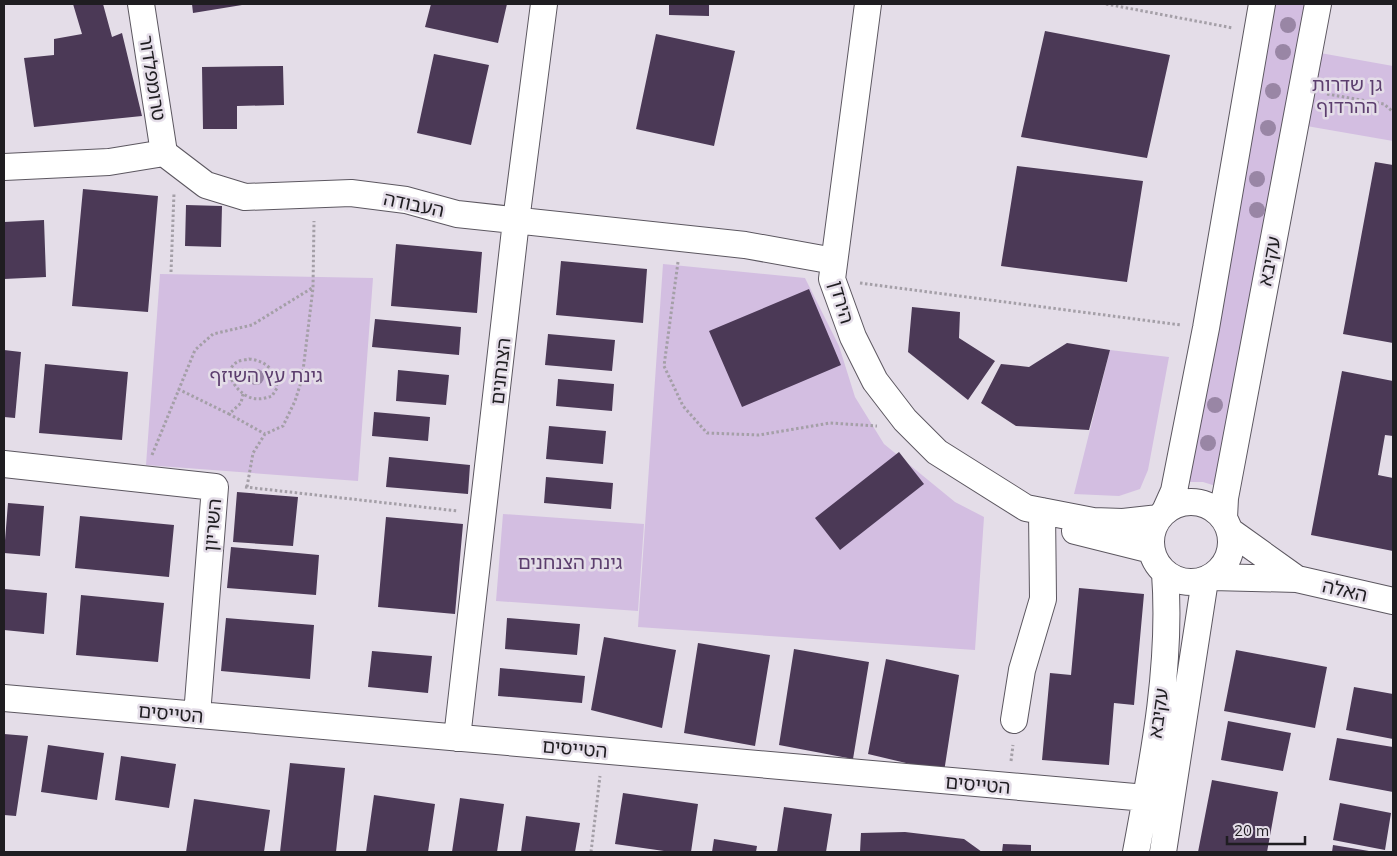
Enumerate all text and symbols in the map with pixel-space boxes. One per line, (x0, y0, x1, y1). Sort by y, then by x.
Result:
street label: טרומפלדור (134, 33, 172, 123)
park label: גן שדרות ההרדוף (1312, 72, 1382, 118)
street label: העבודה (381, 186, 447, 222)
street label: עקיבא (1252, 234, 1286, 288)
street label: הירדן (824, 278, 860, 326)
street label: הצנחנים (485, 336, 515, 406)
park label: גינת עץ השיזף (210, 363, 322, 387)
street label: השריון (198, 497, 226, 553)
park label: גינת הצנחנים (518, 550, 622, 574)
street label: האלה (1320, 573, 1370, 607)
street label: עקיבא (1143, 686, 1173, 740)
street label: הטייסים (137, 698, 205, 728)
street label: הטייסים (541, 733, 609, 763)
street label: הטייסים (944, 769, 1012, 799)
scale bar (1227, 814, 1304, 846)
text: 20 m (1234, 821, 1269, 840)

